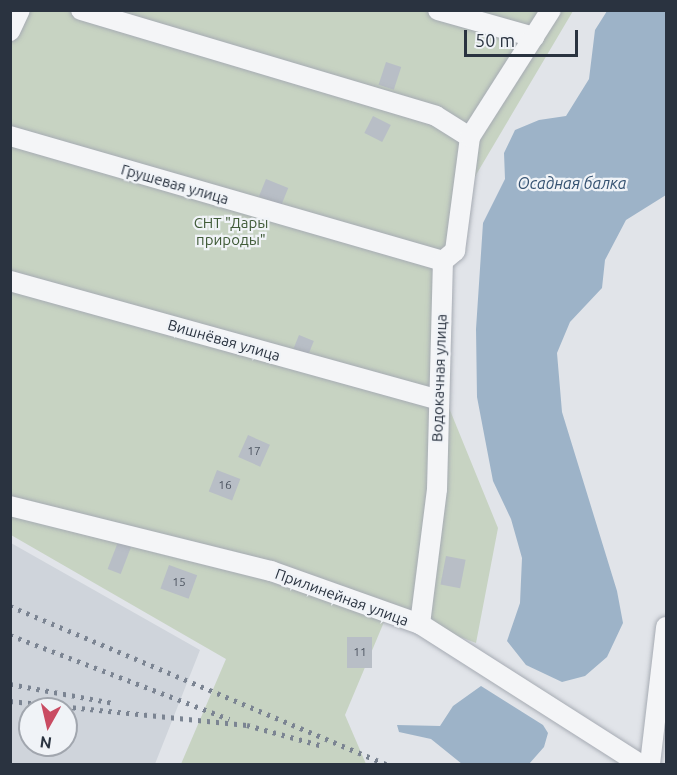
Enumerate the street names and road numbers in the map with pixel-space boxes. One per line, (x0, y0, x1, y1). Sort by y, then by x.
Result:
street label: Грушевая улица (119, 160, 231, 208)
street label: Водокачная улица (428, 314, 450, 442)
street label: Вишнёвая улица (166, 315, 282, 365)
street label: Прилинейная улица (273, 564, 411, 630)

